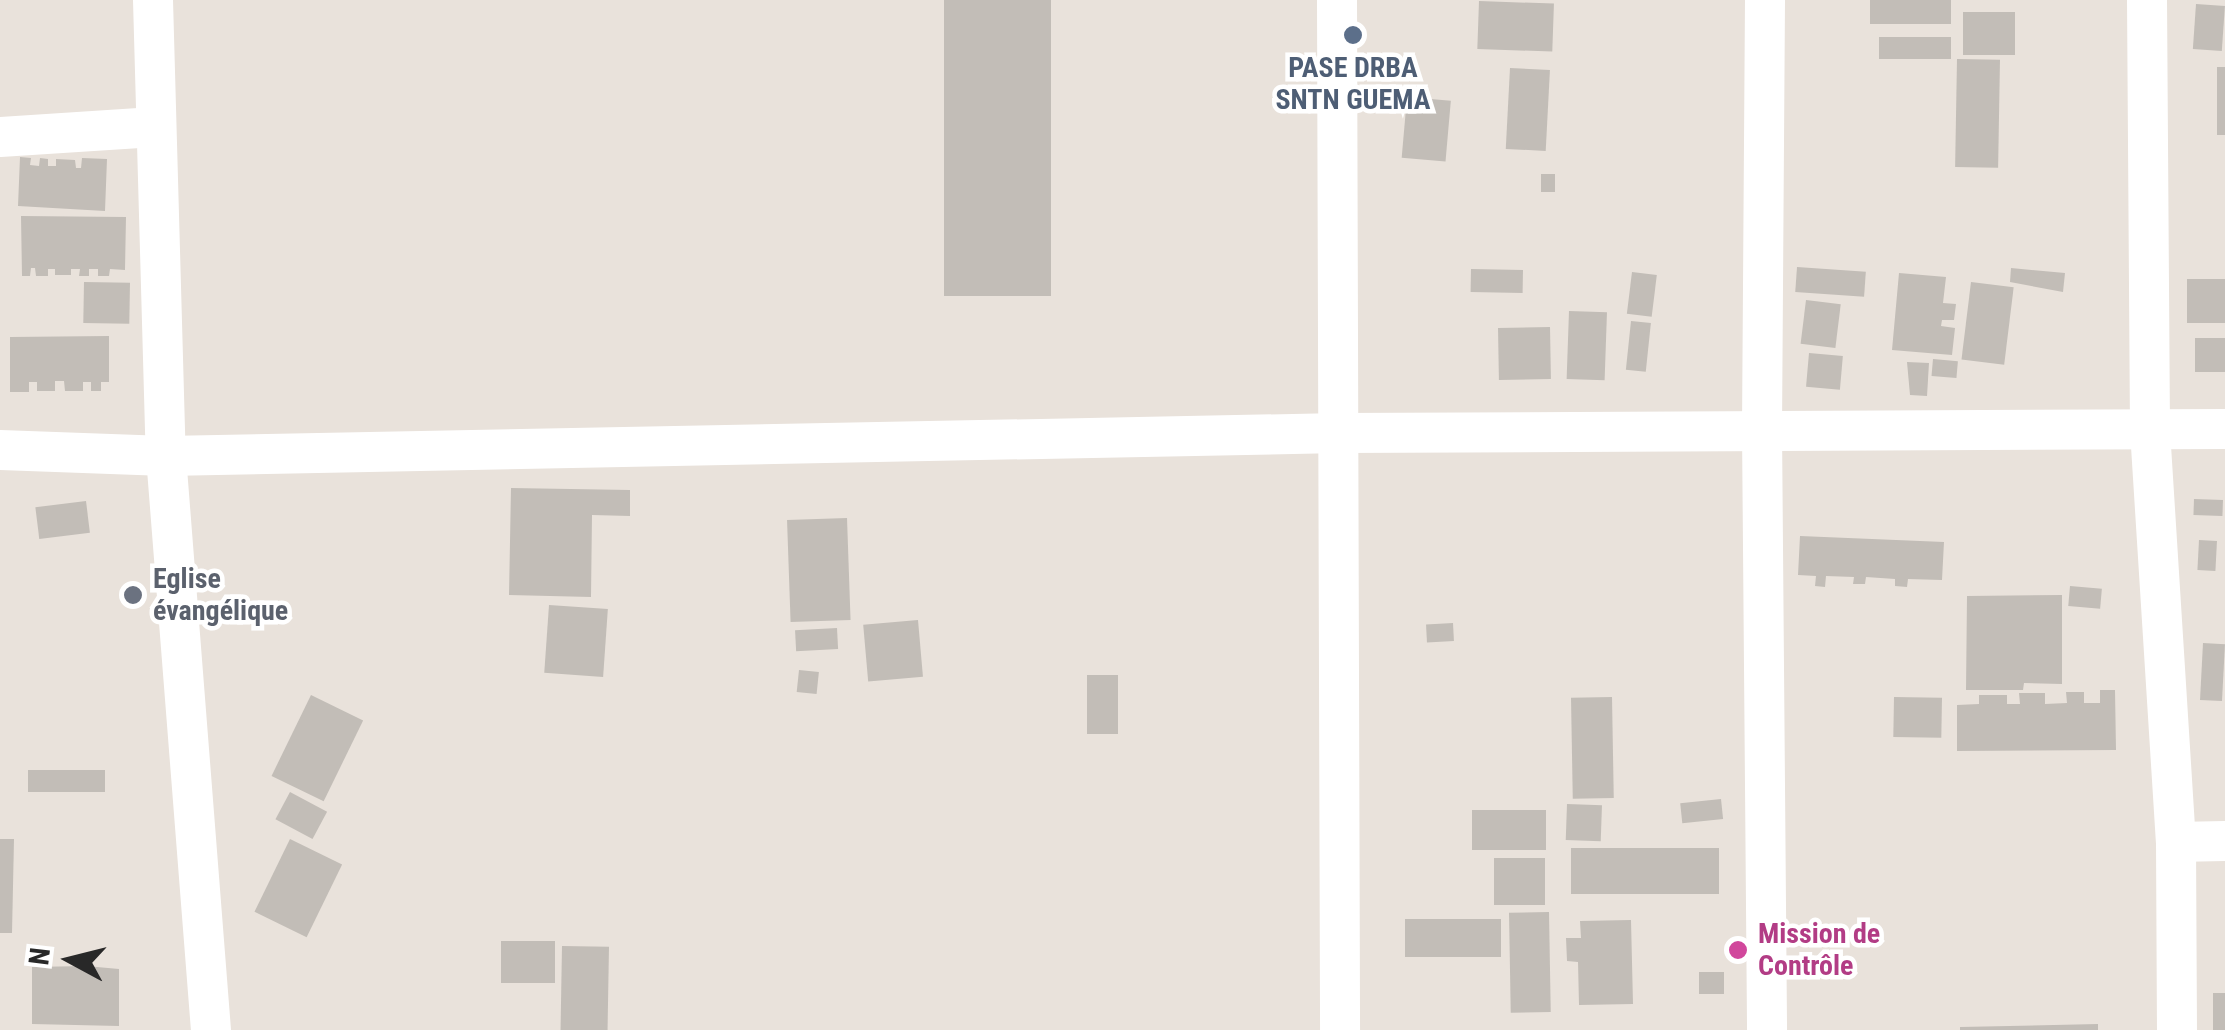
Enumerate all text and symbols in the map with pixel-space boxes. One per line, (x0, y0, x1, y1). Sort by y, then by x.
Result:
marker: PASE DRBA SNTN GUEMA (1342, 24, 1364, 46)
place label: PASE DRBA SNTN GUEMA (1276, 51, 1430, 117)
place label: Eglise évangélique (153, 562, 288, 628)
marker: Eglise évangélique (122, 584, 144, 606)
north arrow (20, 910, 120, 1010)
place label: Mission de Contrôle (1758, 917, 1880, 983)
marker: Mission de Contrôle (1727, 939, 1749, 961)
text: N (22, 946, 57, 967)

